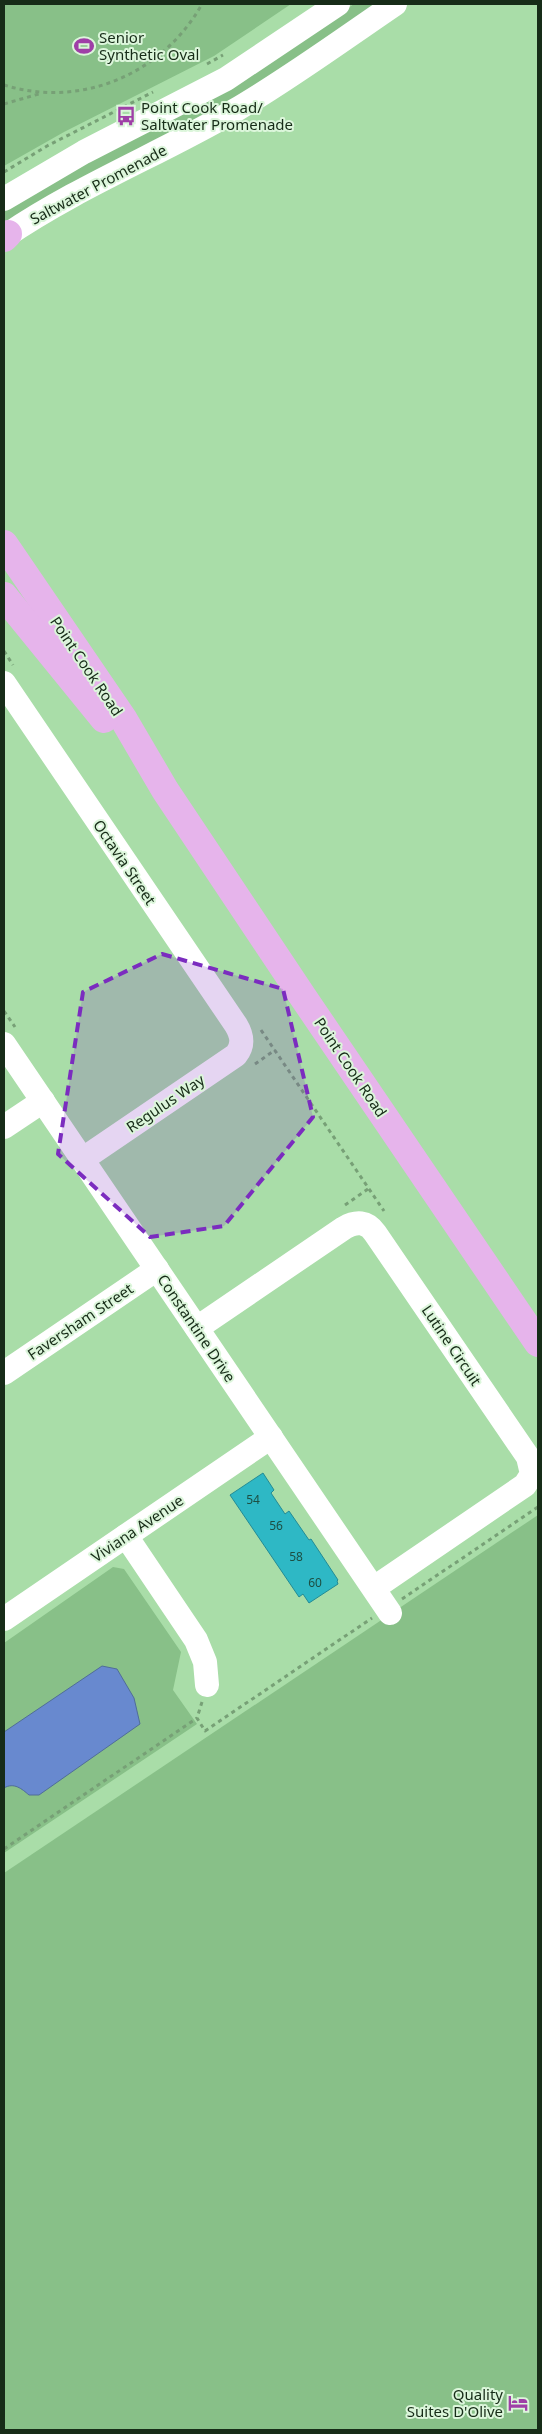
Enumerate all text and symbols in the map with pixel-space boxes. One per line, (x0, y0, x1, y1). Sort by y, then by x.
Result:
place label: Senior Synthetic Oval (99, 27, 199, 64)
sports icon: Senior Synthetic Oval (73, 35, 95, 57)
place label: Point Cook Road/ Saltwater Promenade (141, 97, 293, 134)
bus stop icon: Point Cook Road/ Saltwater Promenade (115, 105, 137, 127)
street label: Saltwater Promenade (26, 139, 170, 229)
street label: Point Cook Road (46, 612, 128, 720)
street label: Octavia Street (89, 816, 161, 909)
street label: Point Cook Road (310, 1013, 392, 1121)
street label: Regulus Way (122, 1069, 208, 1137)
street label: Constantine Drive (153, 1270, 241, 1386)
street label: Faversham Street (23, 1278, 137, 1364)
street label: Lutine Circuit (418, 1301, 487, 1390)
street label: Viviana Avenue (87, 1490, 187, 1566)
house number: 54 (246, 1491, 260, 1508)
house number: 56 (269, 1517, 283, 1534)
house number: 58 (289, 1548, 303, 1565)
house number: 60 (308, 1574, 322, 1591)
place label: Quality Suites D'Olive (407, 2384, 503, 2421)
hotel icon: Quality Suites D'Olive (507, 2392, 529, 2414)

